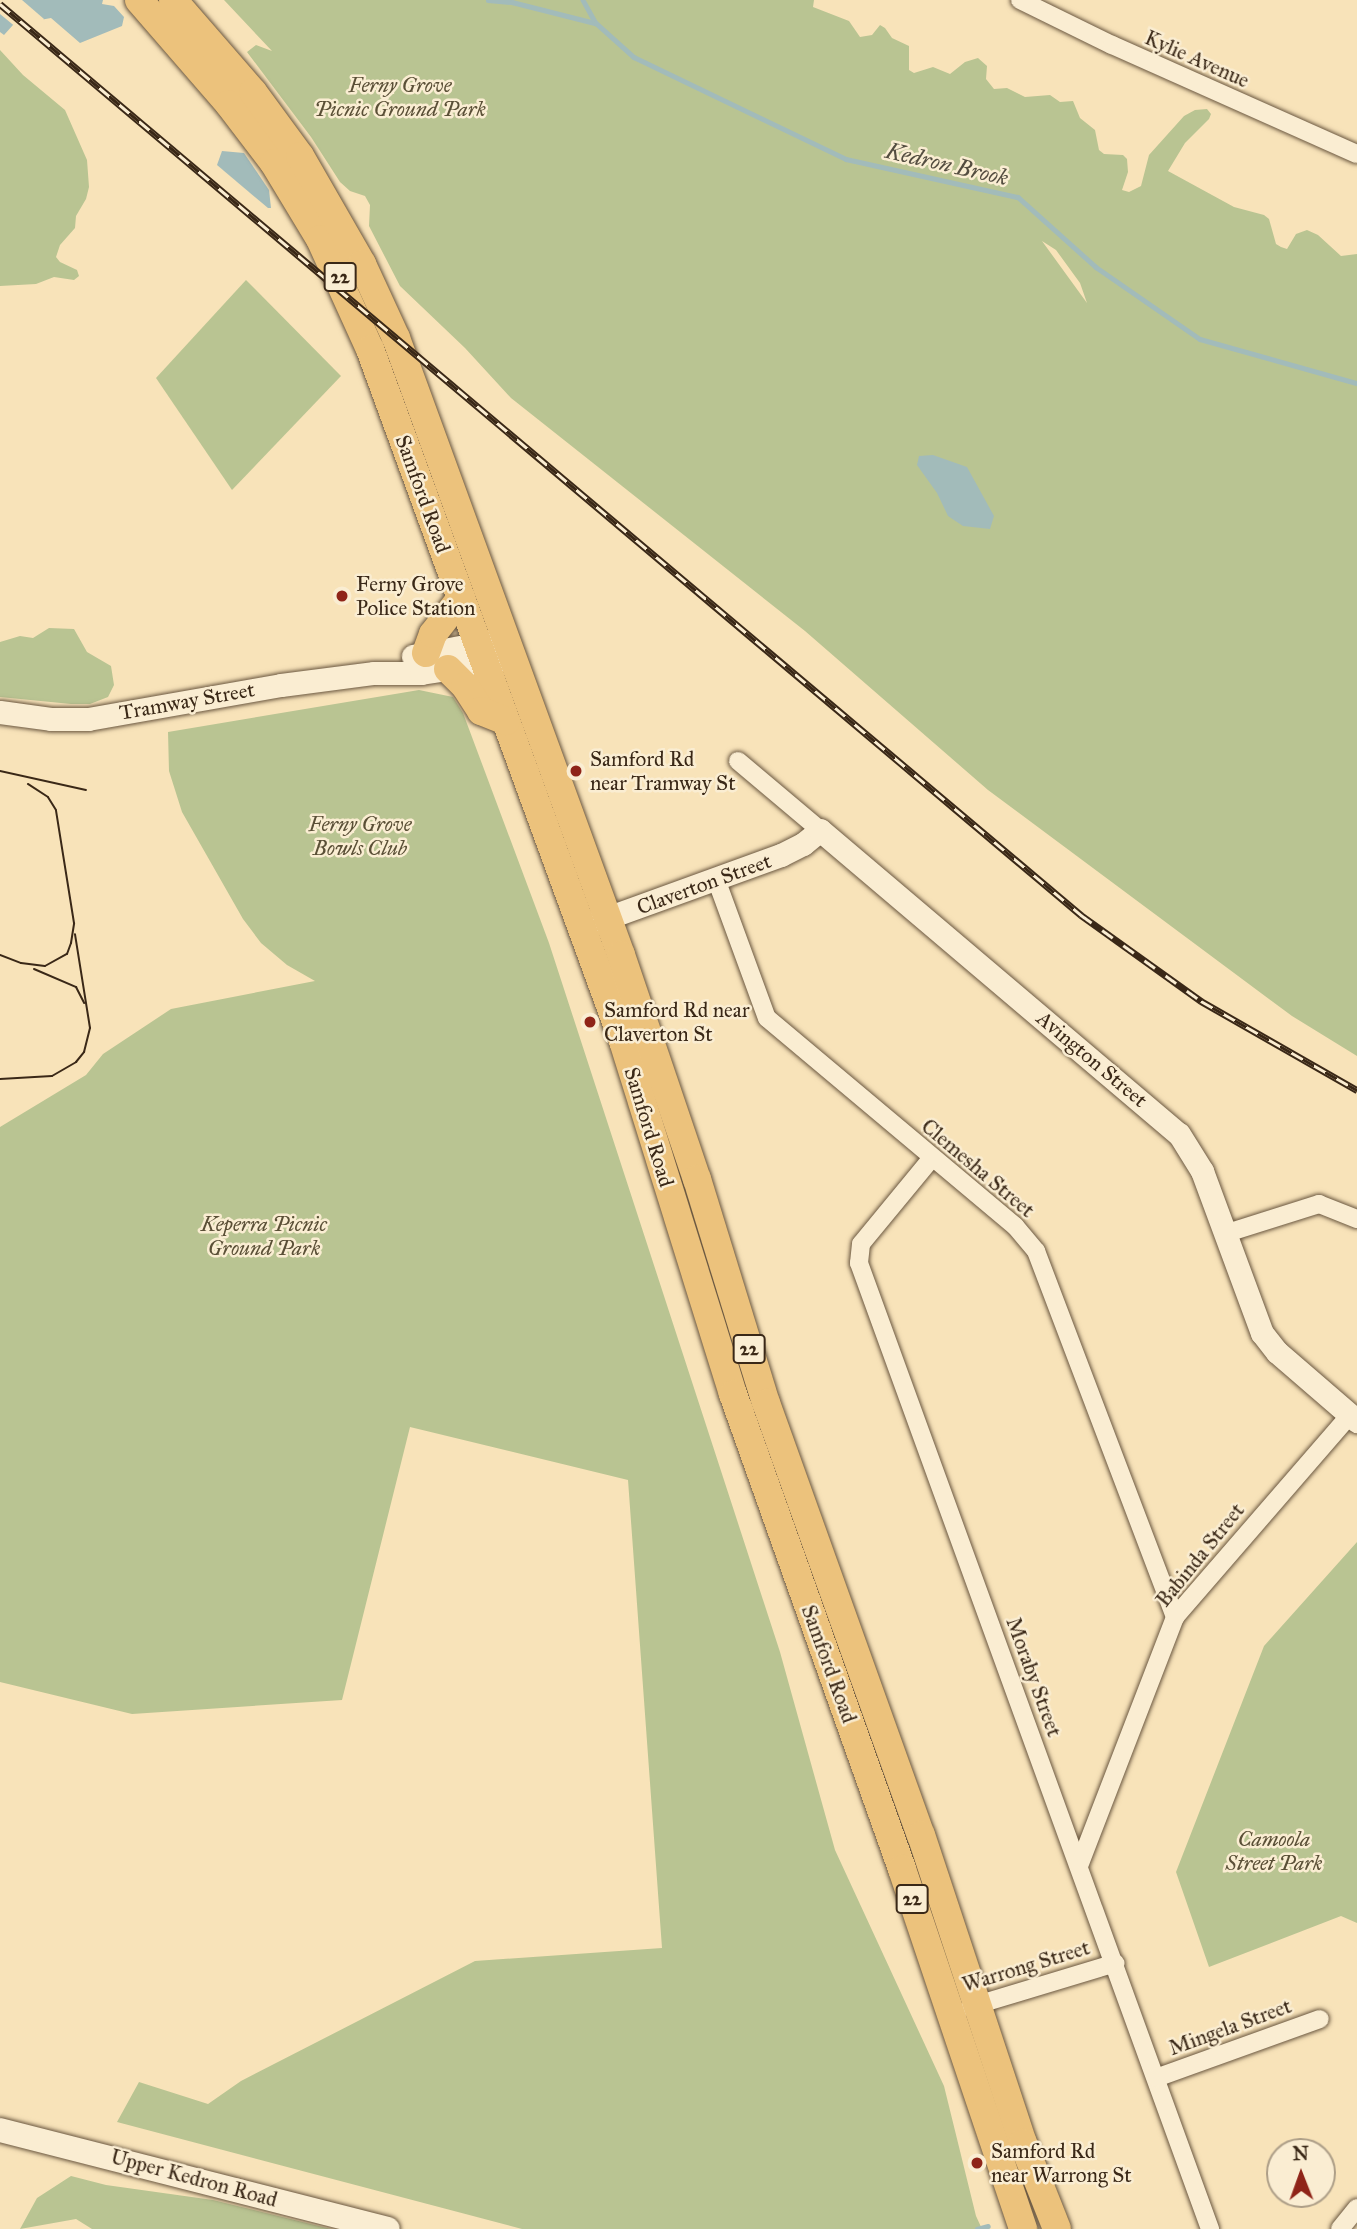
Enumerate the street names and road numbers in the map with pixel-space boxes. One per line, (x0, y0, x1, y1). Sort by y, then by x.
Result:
street label: Kylie Avenue (1141, 25, 1253, 93)
road number: 22 (322, 262, 358, 292)
street label: Samford Road (390, 432, 456, 556)
street label: Tramway Street (117, 677, 257, 725)
street label: Claverton Street (633, 848, 775, 920)
street label: Avington Street (1032, 1005, 1152, 1113)
street label: Samford Road (619, 1064, 679, 1190)
street label: Clemesha Street (916, 1113, 1040, 1223)
road number: 22 (732, 1334, 766, 1364)
street label: Babinda Street (1151, 1498, 1249, 1612)
street label: Samford Road (796, 1602, 862, 1726)
street label: Moraby Street (1001, 1614, 1067, 1740)
road number: 22 (894, 1884, 930, 1914)
street label: Warrong Street (959, 1935, 1093, 1997)
street label: Mingela Street (1165, 1993, 1295, 2061)
street label: Upper Kedron Road (108, 2144, 280, 2212)

